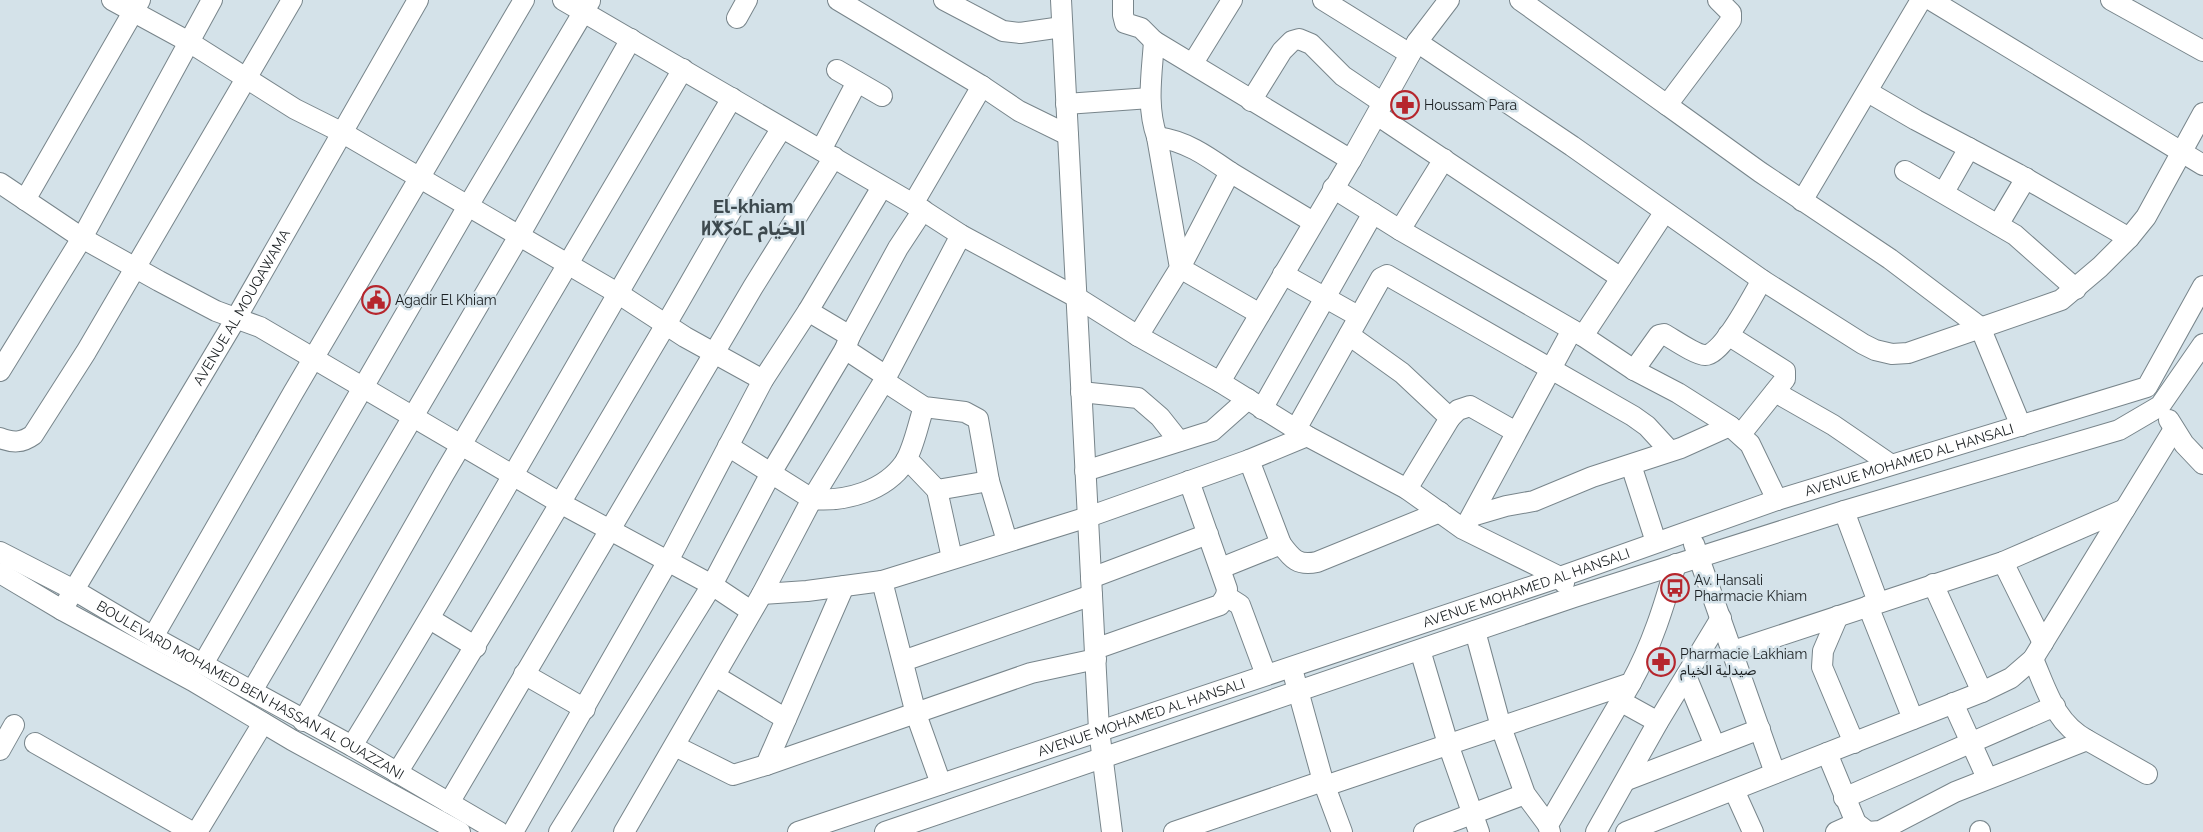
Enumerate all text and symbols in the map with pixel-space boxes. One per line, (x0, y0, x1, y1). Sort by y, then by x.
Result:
pharmacy icon: Houssam Para (1390, 90, 1420, 120)
place label: Houssam Para (1424, 97, 1517, 113)
district label: El-khiam ⵍⵅⵢⴰⵎ الخيام (701, 195, 805, 243)
street label: AVENUE AL MOUQAWAMA (190, 226, 293, 388)
public building icon: Agadir El Khiam (361, 285, 391, 315)
place label: Agadir El Khiam (395, 292, 497, 308)
street label: AVENUE MOHAMED AL HANSALI (1803, 420, 2016, 499)
street label: AVENUE MOHAMED AL HANSALI (1421, 545, 1632, 630)
place label: Av. Hansali Pharmacie Khiam (1694, 572, 1807, 604)
bus stop icon: Av. Hansali Pharmacie Khiam (1660, 573, 1690, 603)
street label: BOULEVARD MOHAMED BEN HASSAN AL OUAZZANI (94, 597, 407, 783)
place label: Pharmacie Lakhiam صيدلية الخيام (1680, 646, 1807, 681)
pharmacy icon: Pharmacie Lakhiam صيدلية الخيام (1646, 647, 1676, 677)
street label: AVENUE MOHAMED AL HANSALI (1036, 675, 1247, 759)

